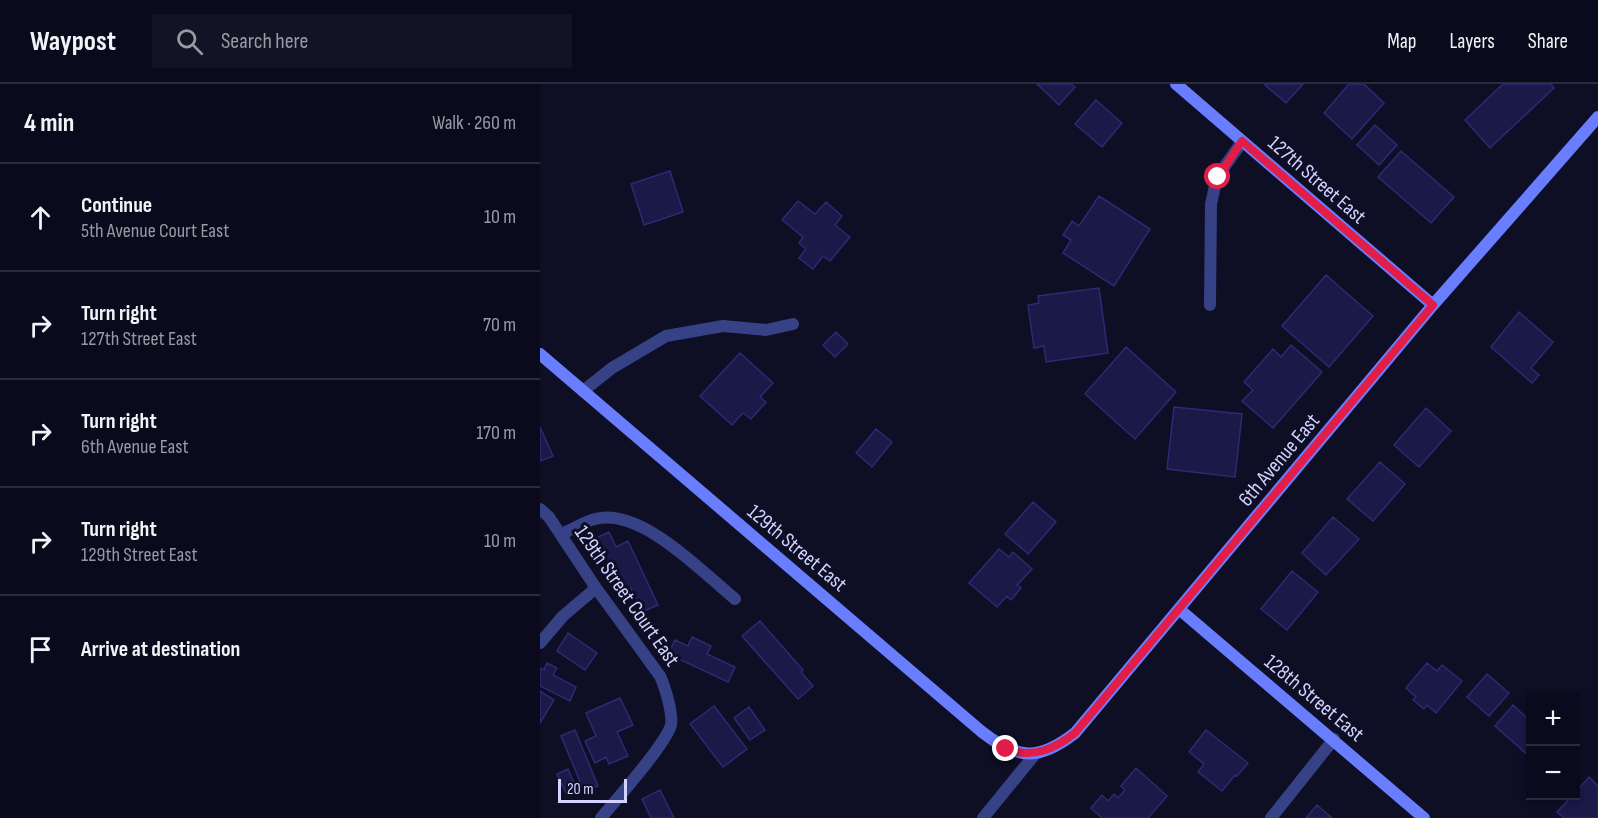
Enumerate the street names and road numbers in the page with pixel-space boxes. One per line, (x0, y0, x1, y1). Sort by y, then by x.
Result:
street label: 127th Street East (1263, 131, 1371, 229)
street label: 6th Avenue East (1233, 409, 1325, 511)
street label: 129th Street East (742, 499, 852, 597)
street label: 129th Street Court East (569, 521, 685, 671)
street label: 128th Street East (1259, 649, 1369, 747)

